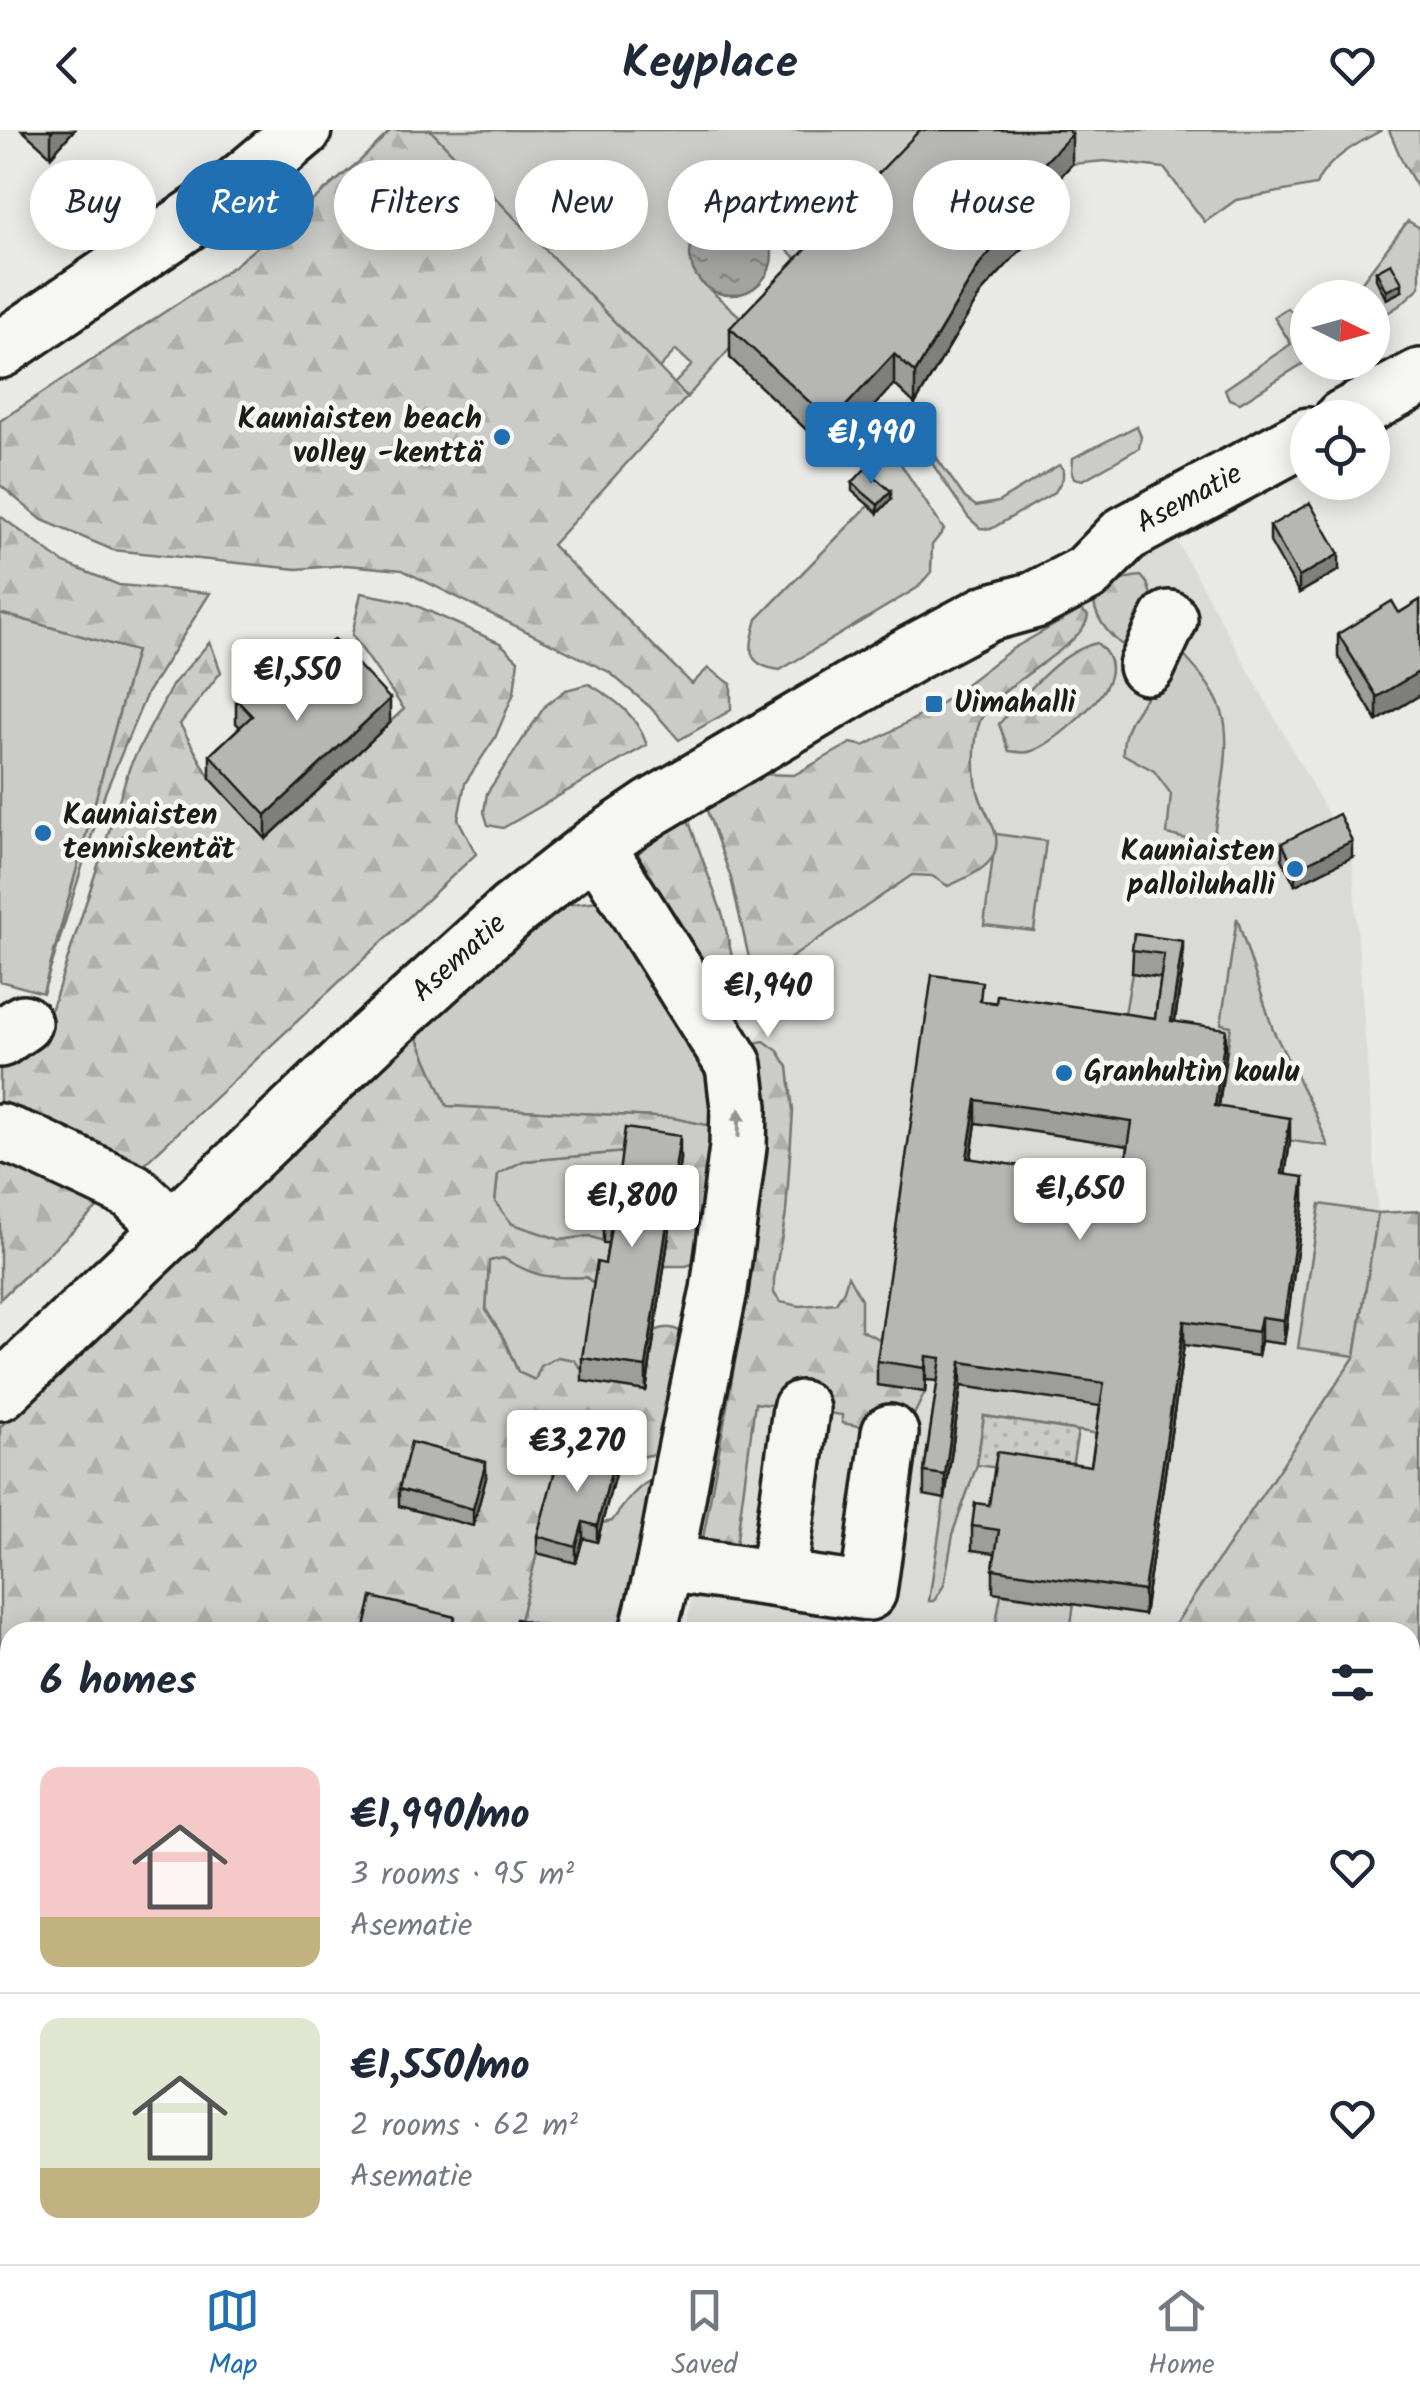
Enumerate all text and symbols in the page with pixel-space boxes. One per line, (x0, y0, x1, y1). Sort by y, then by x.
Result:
text: Keyplace (622, 29, 798, 101)
icon: back (40, 38, 95, 93)
icon: heart (1325, 38, 1380, 93)
chip: Buy (30, 160, 156, 250)
chip: Rent (176, 160, 314, 250)
chip: Filters (334, 160, 495, 250)
chip: New (515, 160, 648, 250)
chip: Apartment (668, 160, 893, 250)
chip: House (913, 160, 1070, 250)
north arrow (1290, 280, 1390, 380)
map controls (1290, 280, 1390, 500)
place label: Kauniaisten beach volley -kenttä (238, 396, 484, 478)
button: locate (1290, 400, 1390, 500)
pin: €1,990 (790, 402, 952, 487)
text: €1,990 (827, 409, 915, 460)
marker: Kauniaisten beach volley -kenttä (491, 426, 513, 448)
street label: Asematie (1128, 451, 1251, 548)
pin: €1,550 (216, 639, 378, 724)
text: €1,550 (253, 646, 341, 697)
place label: Uimahalli (954, 680, 1077, 728)
marker: Uimahalli (923, 693, 945, 715)
place label: Kauniaisten tenniskentät (63, 792, 235, 874)
marker: Kauniaisten tenniskentät (32, 822, 54, 844)
place label: Kauniaisten palloiluhalli (1121, 828, 1276, 910)
marker: Kauniaisten palloiluhalli (1284, 858, 1306, 880)
street label: Asematie (401, 902, 518, 1015)
pin: €1,940 (687, 955, 849, 1040)
text: €1,940 (724, 962, 812, 1013)
place label: Granhultin koulu (1084, 1049, 1300, 1097)
marker: Granhultin koulu (1053, 1062, 1075, 1084)
one-way arrow (731, 1107, 747, 1139)
pin: €1,650 (999, 1158, 1161, 1243)
pin: €1,800 (551, 1165, 713, 1250)
text: €1,650 (1036, 1165, 1124, 1216)
text: €1,800 (587, 1172, 677, 1223)
pin: €3,270 (496, 1410, 658, 1495)
text: €3,270 (529, 1417, 625, 1468)
text: 6 homes (40, 1649, 196, 1716)
icon: filters (1325, 1655, 1380, 1710)
text: €1,990/mo (350, 1783, 530, 1850)
icon: home (120, 1807, 240, 1927)
icon: heart (1325, 1840, 1380, 1895)
text: 3 rooms · 95 m² (350, 1850, 574, 1901)
text: Asematie (350, 1901, 472, 1952)
text: €1,550/mo (350, 2034, 530, 2101)
icon: home (120, 2058, 240, 2178)
icon: heart (1325, 2091, 1380, 2146)
text: 2 rooms · 62 m² (350, 2101, 578, 2152)
text: Asematie (350, 2152, 472, 2203)
tab: Map (205, 2283, 260, 2388)
tab: Saved (671, 2283, 738, 2388)
tab: Home (1148, 2283, 1215, 2388)

